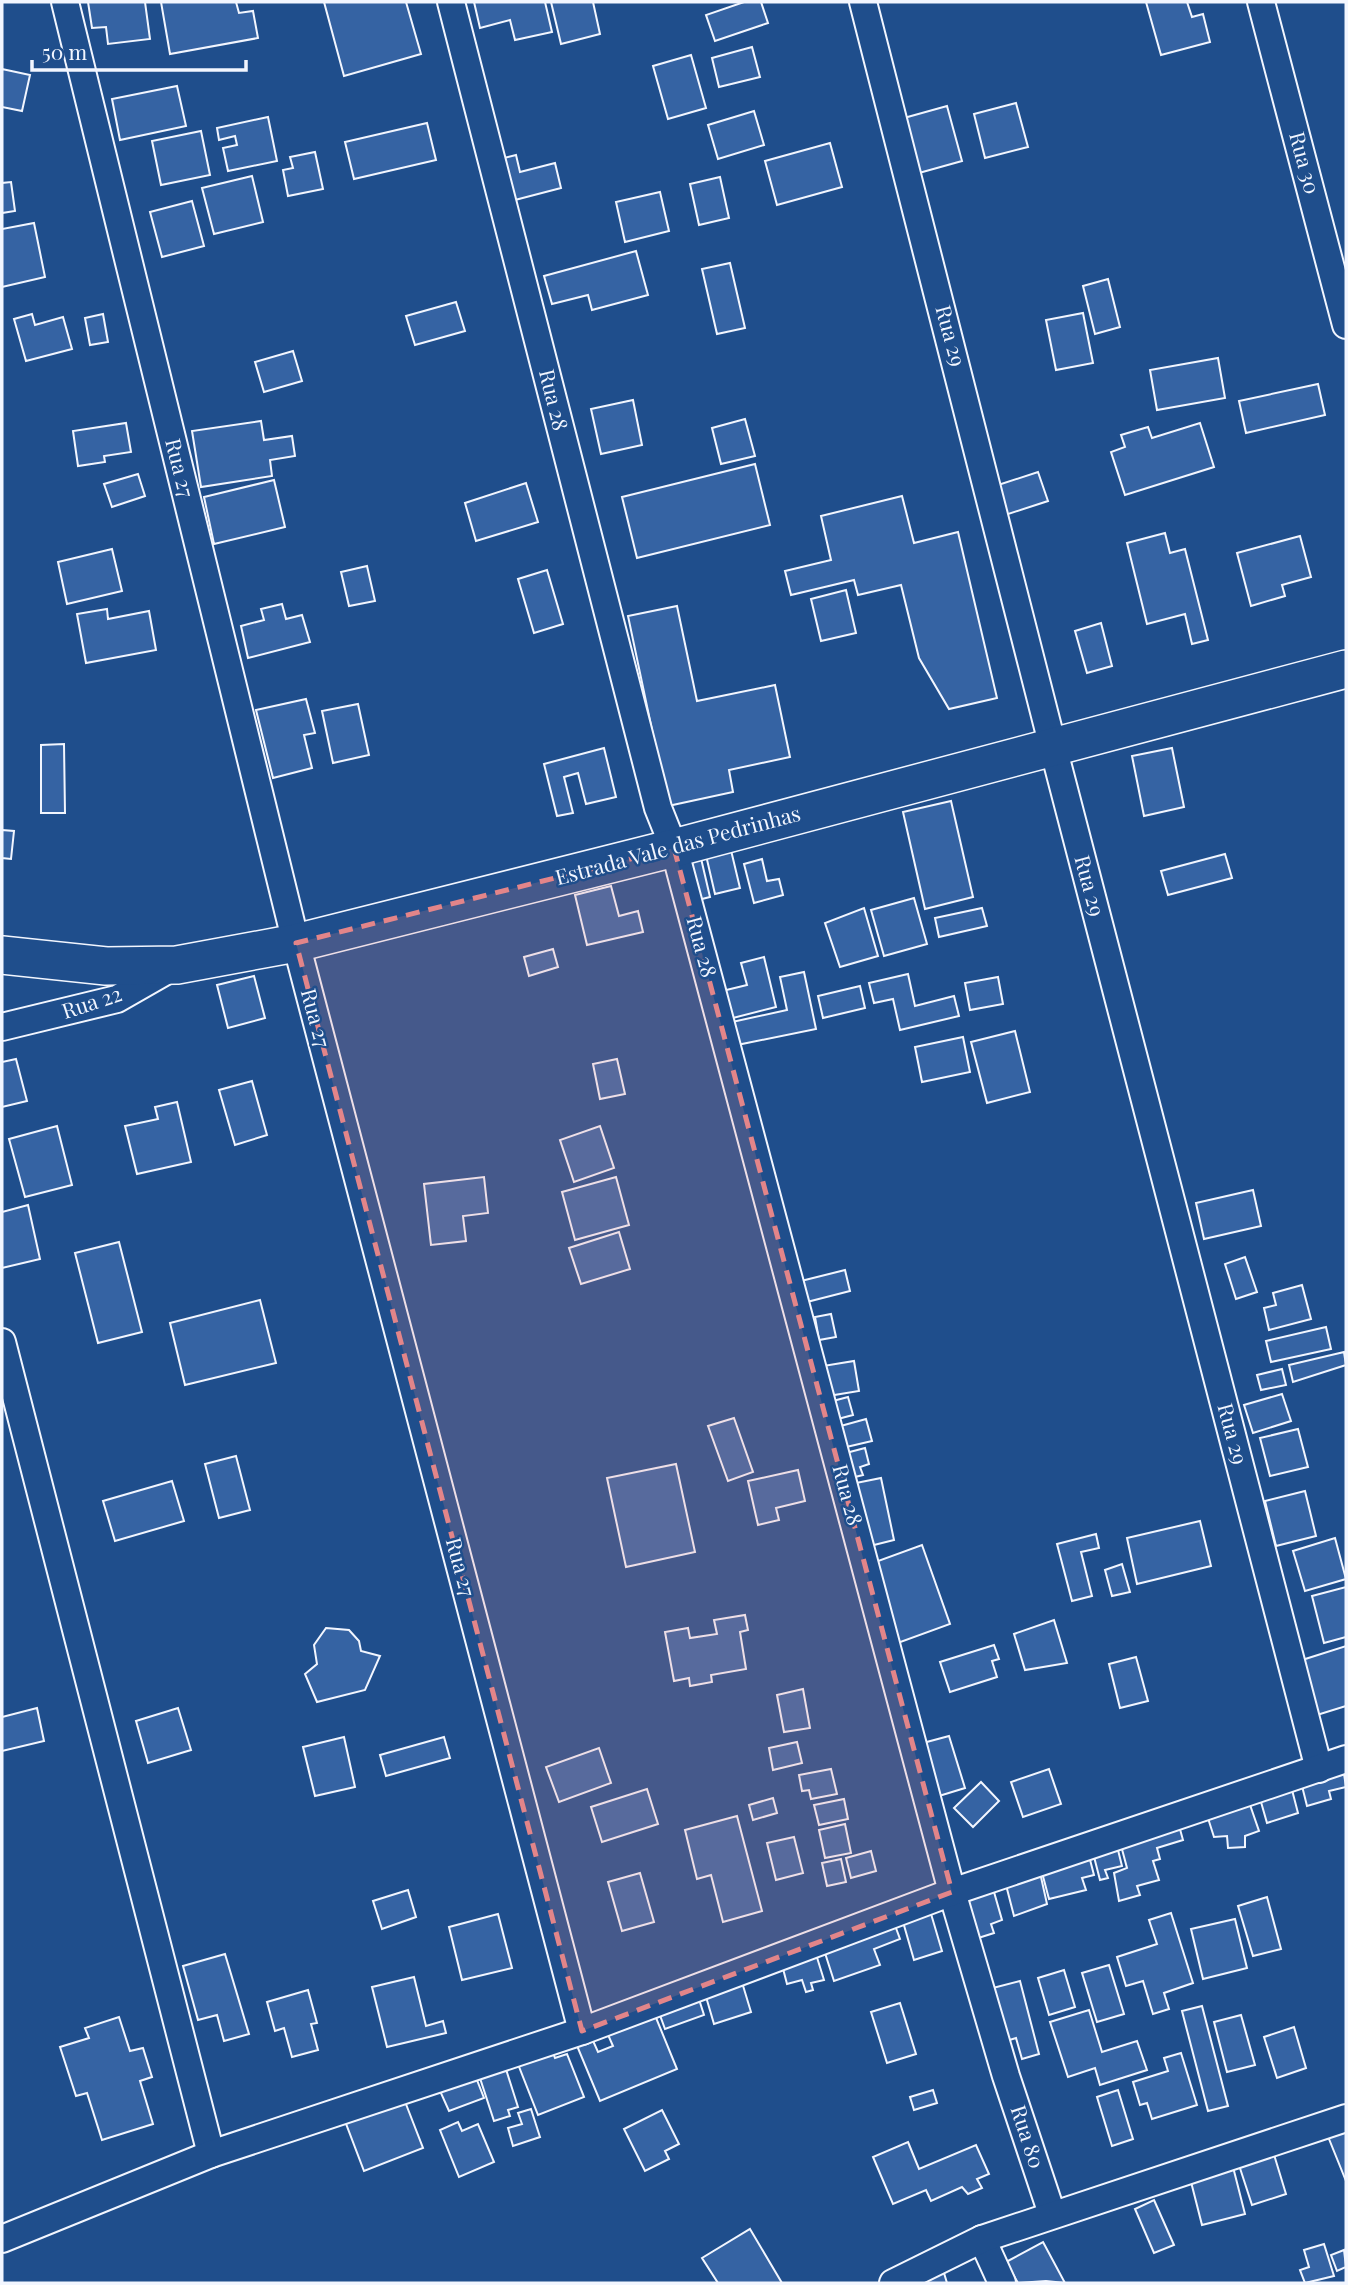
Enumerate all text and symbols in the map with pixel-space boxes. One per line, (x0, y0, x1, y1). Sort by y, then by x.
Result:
scale bar (32, 28, 245, 72)
text: 50 m (42, 37, 88, 65)
street label: Rua 30 (1284, 128, 1328, 197)
street label: Rua 29 (930, 302, 973, 369)
street label: Rua 28 (534, 366, 576, 433)
street label: Rua 27 (160, 435, 202, 500)
street label: Estrada Vale das Pedrinhas (552, 798, 803, 890)
street label: Rua 29 (1069, 852, 1112, 919)
street label: Rua 28 (681, 913, 725, 980)
street label: Rua 22 (58, 978, 125, 1024)
street label: Rua 27 (296, 985, 338, 1050)
street label: Rua 29 (1212, 1400, 1255, 1467)
street label: Rua 28 (827, 1461, 871, 1528)
street label: Rua 27 (441, 1534, 483, 1599)
street label: Rua 80 (1006, 2101, 1052, 2172)

